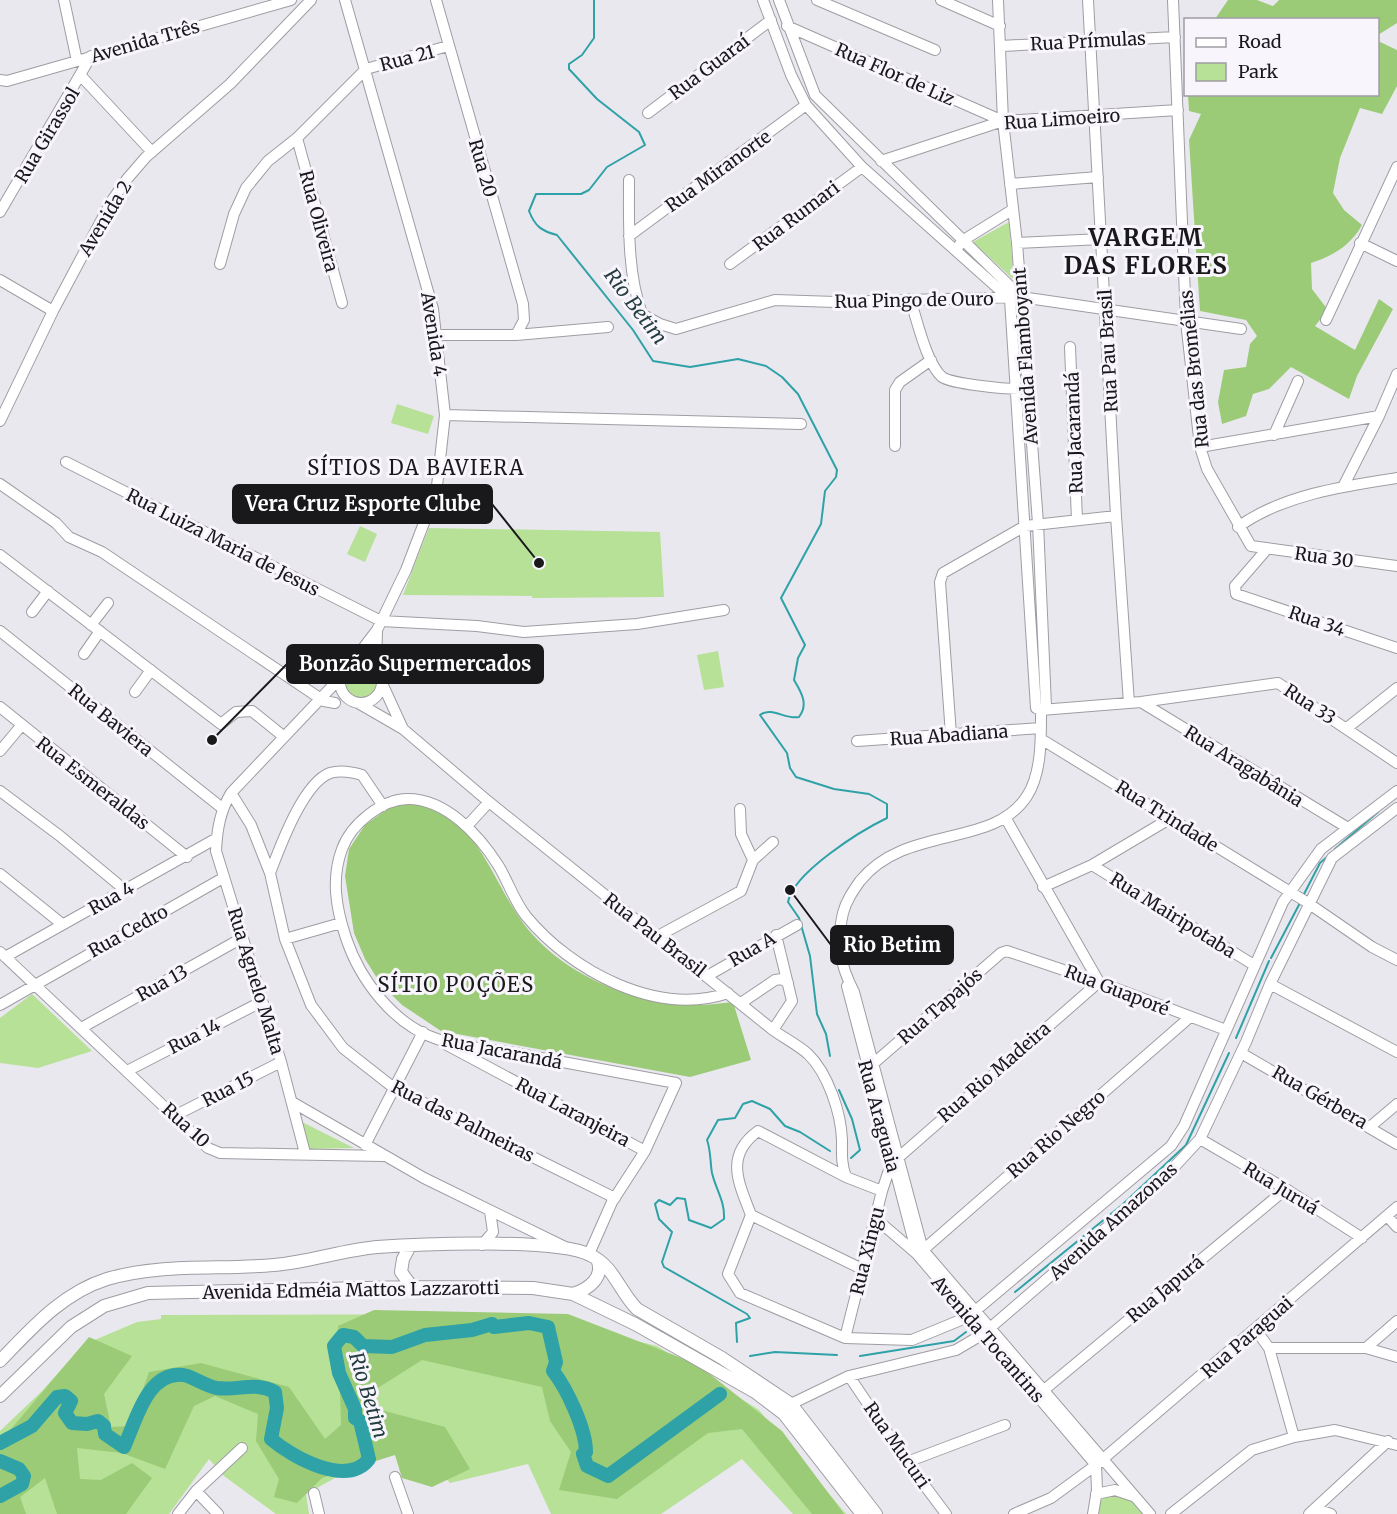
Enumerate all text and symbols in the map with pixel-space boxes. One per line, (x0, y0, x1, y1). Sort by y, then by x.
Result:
street label: Avenida Três (87, 14, 202, 68)
legend (1184, 18, 1379, 96)
street label: Rua Prímulas (1030, 26, 1147, 56)
street label: Rua Guaraí (664, 29, 755, 105)
text: Road (1238, 30, 1282, 53)
street label: Rua Flor de Liz (832, 37, 958, 111)
street label: Rua 21 (377, 40, 437, 76)
text: Park (1238, 60, 1279, 83)
street label: Rua Girassol (9, 83, 85, 187)
street label: Rua Limoeiro (1003, 103, 1121, 135)
street label: Rua Miranorte (661, 125, 775, 217)
street label: Rua 20 (464, 136, 502, 200)
street label: Rua Oliveira (294, 168, 344, 275)
street label: Avenida 2 (73, 176, 137, 261)
street label: Rua Rumari (748, 176, 844, 256)
district label: VARGEM DAS FLORES (1064, 222, 1228, 281)
water label: Rio Betim (599, 263, 673, 349)
street label: Avenida Flamboyant (1007, 267, 1043, 446)
street label: Rua Pingo de Ouro (834, 287, 994, 313)
street label: Rua Pau Brasil (1093, 288, 1123, 413)
street label: Avenida 4 (416, 289, 452, 378)
street label: Rua das Bromélias (1174, 289, 1214, 449)
street label: Rua Jacarandá (1060, 371, 1088, 494)
district label: SÍTIOS DA BAVIERA (307, 453, 525, 480)
street label: Rua Luiza Maria de Jesus (122, 483, 324, 601)
callout: Vera Cruz Esporte Clube (233, 485, 492, 523)
text: Vera Cruz Esporte Clube (244, 491, 481, 516)
street label: Rua 30 (1293, 541, 1355, 573)
street label: Rua 34 (1286, 601, 1348, 641)
callout: Bonzão Supermercados (287, 645, 543, 683)
text: Bonzão Supermercados (299, 651, 531, 676)
street label: Rua Baviera (64, 679, 158, 761)
street label: Rua 33 (1280, 679, 1340, 729)
street label: Rua Abadiana (889, 719, 1009, 751)
street label: Rua Aragabânia (1180, 720, 1308, 812)
street label: Rua Esmeraldas (32, 731, 155, 835)
street label: Rua Trindade (1111, 775, 1223, 857)
street label: Rua Mairipotaba (1106, 867, 1240, 963)
street label: Rua 4 (84, 876, 138, 920)
street label: Rua Pau Brasil (599, 888, 711, 982)
street label: Rua Cedro (84, 900, 172, 962)
street label: Rua Agnelo Malta (223, 905, 289, 1058)
street label: Rua A (725, 926, 780, 972)
callout: Rio Betim (831, 926, 953, 964)
text: Rio Betim (843, 932, 941, 957)
street label: Rua 13 (132, 960, 192, 1006)
street label: Rua Guaporé (1061, 960, 1173, 1020)
street label: Rua Tapajós (893, 963, 987, 1049)
district label: SÍTIO POÇÕES (377, 970, 535, 997)
street label: Rua 14 (164, 1013, 224, 1059)
street label: Rua Rio Madeira (933, 1017, 1055, 1127)
street label: Rua Jacarandá (440, 1028, 565, 1074)
street label: Rua Araguaia (853, 1057, 905, 1175)
street label: Rua Gérbera (1268, 1060, 1372, 1134)
street label: Rua 15 (198, 1066, 258, 1112)
street label: Rua Laranjeira (512, 1072, 634, 1152)
street label: Rua das Palmeiras (388, 1075, 539, 1167)
street label: Rua Rio Negro (1002, 1085, 1110, 1183)
street label: Rua 10 (157, 1098, 215, 1152)
street label: Avenida Amazonas (1043, 1157, 1182, 1285)
street label: Rua Juruá (1239, 1157, 1323, 1220)
street label: Rua Xingu (845, 1204, 889, 1298)
street label: Rua Japurá (1122, 1250, 1208, 1328)
street label: Avenida Tocantins (926, 1270, 1049, 1407)
street label: Avenida Edméia Mattos Lazzarotti (201, 1276, 500, 1304)
street label: Rua Paraguai (1197, 1291, 1298, 1383)
water label: Rio Betim (344, 1349, 394, 1441)
street label: Rua Mucuri (859, 1397, 935, 1493)

